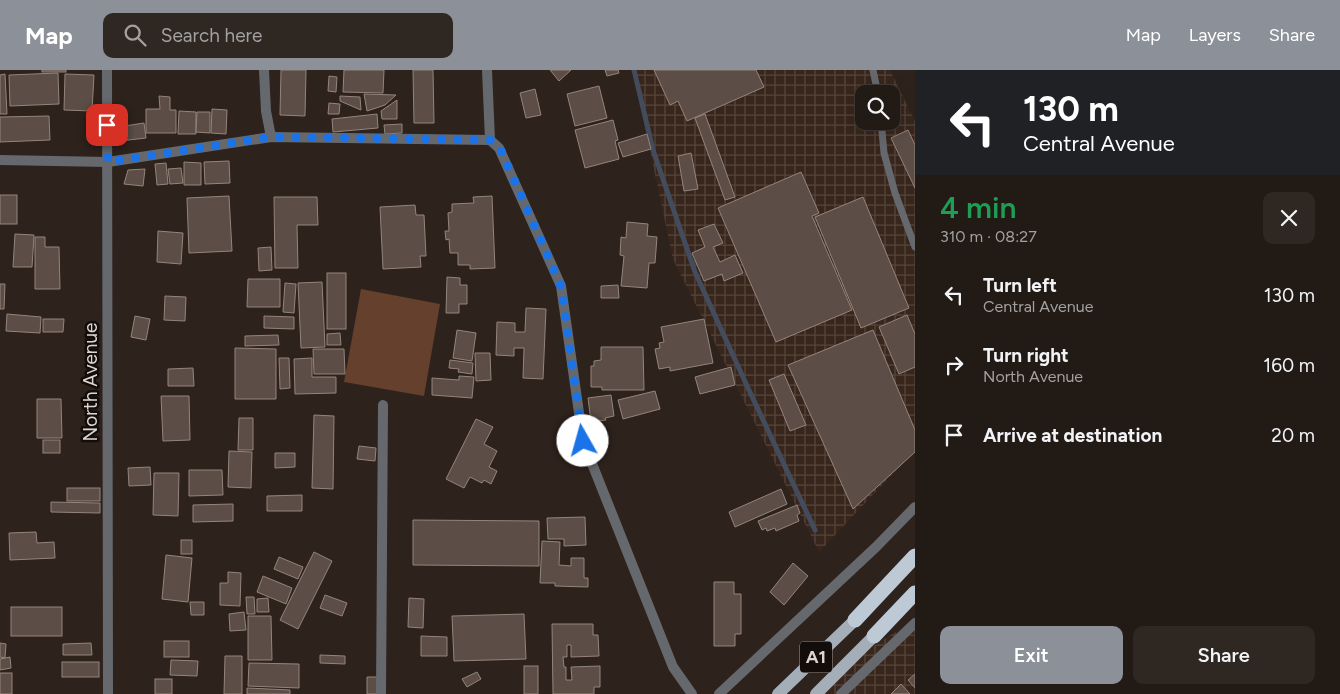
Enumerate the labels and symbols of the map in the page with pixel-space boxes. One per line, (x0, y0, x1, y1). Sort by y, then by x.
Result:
pin (86, 104, 128, 146)
street label: North Avenue (79, 323, 102, 441)
position arrow (556, 414, 608, 466)
road number: A1 (800, 642, 832, 672)

